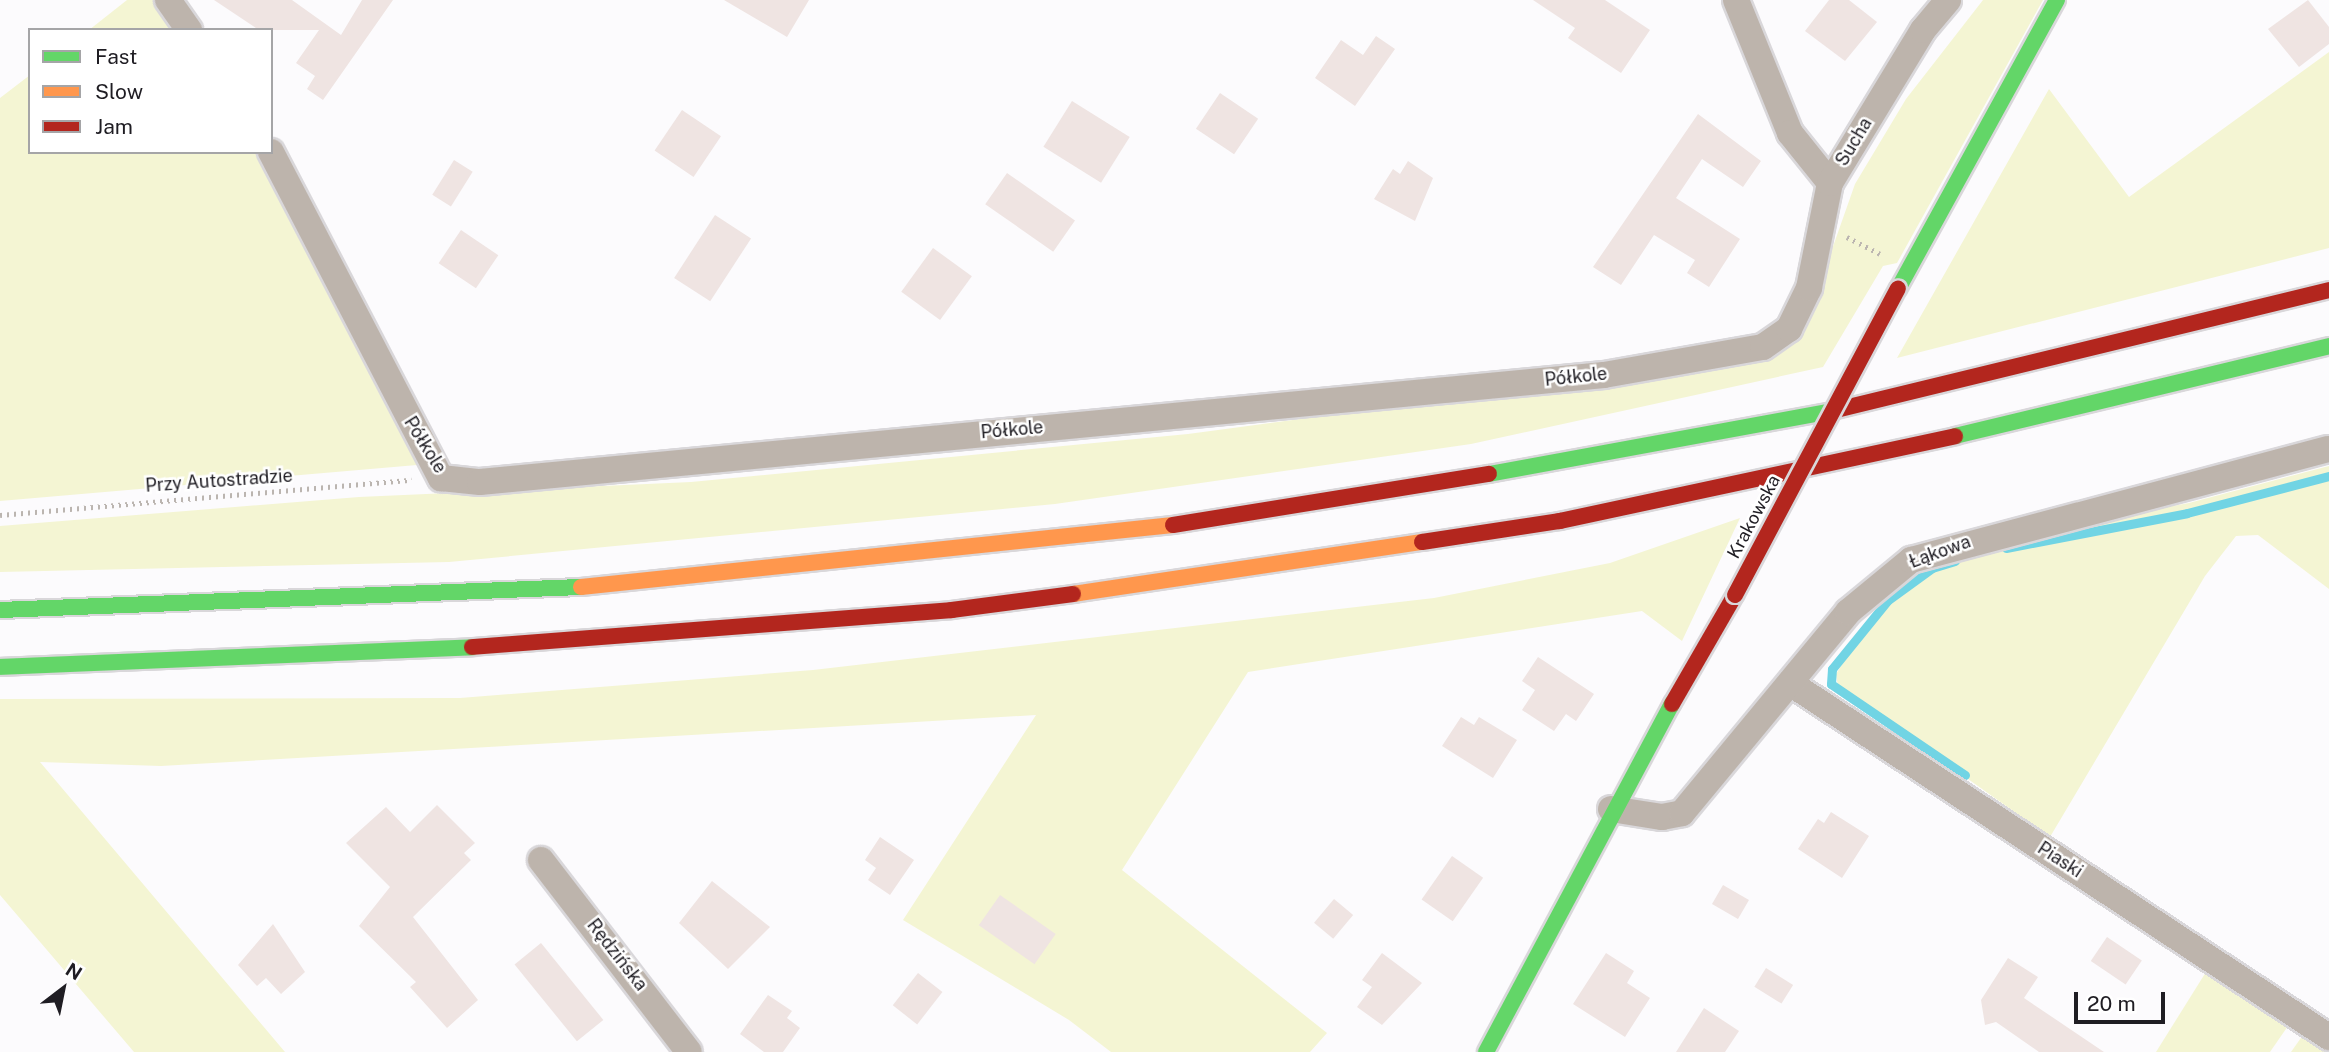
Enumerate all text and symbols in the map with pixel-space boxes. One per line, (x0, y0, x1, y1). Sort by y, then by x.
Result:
legend (28, 28, 273, 154)
text: Fast (95, 44, 137, 69)
text: Slow (95, 79, 143, 104)
text: Jam (95, 114, 133, 139)
street label: Sucha (1831, 114, 1877, 170)
street label: Półkole (1544, 363, 1608, 391)
street label: Półkole (399, 413, 451, 477)
street label: Półkole (980, 417, 1044, 443)
street label: Przy Autostradzie (145, 465, 293, 497)
street label: Krakowska (1723, 472, 1785, 562)
street label: Łąkowa (1906, 531, 1974, 573)
street label: Piaski (2033, 837, 2087, 883)
street label: Rędzińska (582, 915, 652, 995)
north arrow (28, 954, 98, 1024)
text: N (62, 958, 86, 984)
scale bar (2077, 978, 2168, 1022)
text: 20 m (2087, 991, 2136, 1016)

